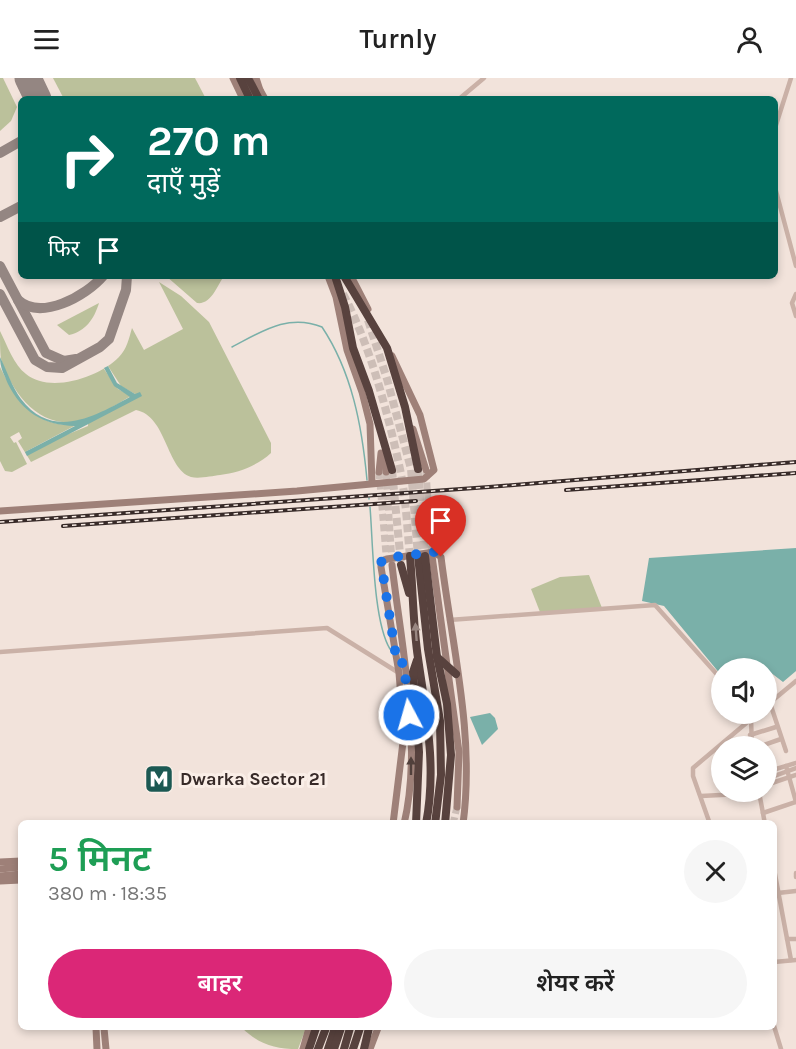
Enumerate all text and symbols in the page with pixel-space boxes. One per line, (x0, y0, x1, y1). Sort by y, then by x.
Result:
icon: menu (30, 23, 63, 56)
text: Turnly (359, 23, 437, 55)
icon: person (733, 23, 766, 56)
text: 270 m (147, 116, 270, 166)
icon: right (48, 120, 126, 198)
text: दाएँ मुड़ें (147, 167, 220, 199)
icon: arrive (92, 234, 125, 267)
text: फिर (48, 236, 80, 262)
pin (415, 495, 466, 557)
icon: arrive (424, 504, 457, 537)
one-way arrow (411, 623, 421, 642)
map controls (711, 658, 777, 802)
button: sound (711, 658, 777, 724)
position arrow (377, 683, 441, 747)
button: layers (711, 736, 777, 802)
one-way arrow (406, 756, 416, 775)
metro station icon: Dwarka Sector 21 (143, 763, 175, 795)
place label: Dwarka Sector 21 (180, 768, 326, 790)
text: 5 मिनट (48, 838, 151, 880)
button: close (684, 840, 747, 903)
text: 380 m · 18:35 (48, 882, 167, 905)
button: बाहर (48, 949, 392, 1018)
button: शेयर करें (404, 949, 747, 1018)

